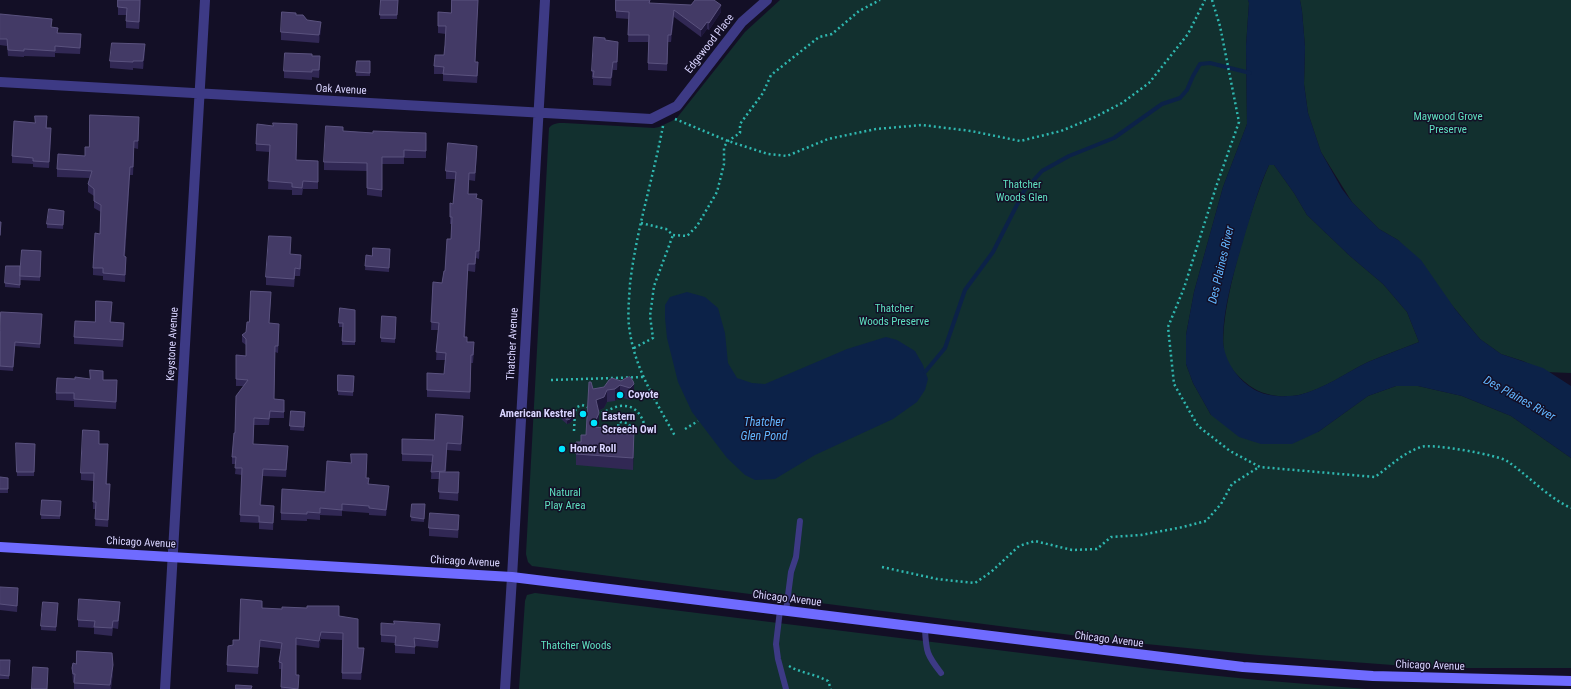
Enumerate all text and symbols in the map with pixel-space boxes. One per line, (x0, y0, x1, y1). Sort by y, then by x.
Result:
street label: Edgewood Place (683, 12, 737, 76)
street label: Oak Avenue (315, 82, 367, 98)
park label: Maywood Grove Preserve (1413, 110, 1483, 136)
park label: Thatcher Woods Glen (996, 178, 1048, 204)
water label: Des Plaines River (1206, 225, 1238, 305)
park label: Thatcher Woods Preserve (859, 302, 929, 328)
street label: Keystone Avenue (164, 307, 182, 381)
street label: Thatcher Avenue (505, 307, 521, 381)
water label: Des Plaines River (1481, 373, 1557, 425)
place label: Coyote (628, 388, 659, 402)
marker: Coyote (615, 390, 625, 400)
place label: American Kestrel (500, 407, 575, 421)
marker: American Kestrel (578, 409, 588, 419)
place label: Eastern Screech Owl (602, 410, 656, 436)
water label: Thatcher Glen Pond (740, 416, 788, 444)
marker: Eastern Screech Owl (589, 418, 599, 428)
place label: Honor Roll (570, 442, 616, 456)
marker: Honor Roll (557, 444, 567, 454)
park label: Natural Play Area (545, 486, 585, 512)
street label: Chicago Avenue (106, 535, 176, 551)
street label: Chicago Avenue (430, 554, 500, 570)
street label: Chicago Avenue (752, 588, 822, 610)
street label: Chicago Avenue (1074, 629, 1144, 651)
park label: Thatcher Woods (541, 639, 611, 653)
street label: Chicago Avenue (1395, 658, 1465, 674)

